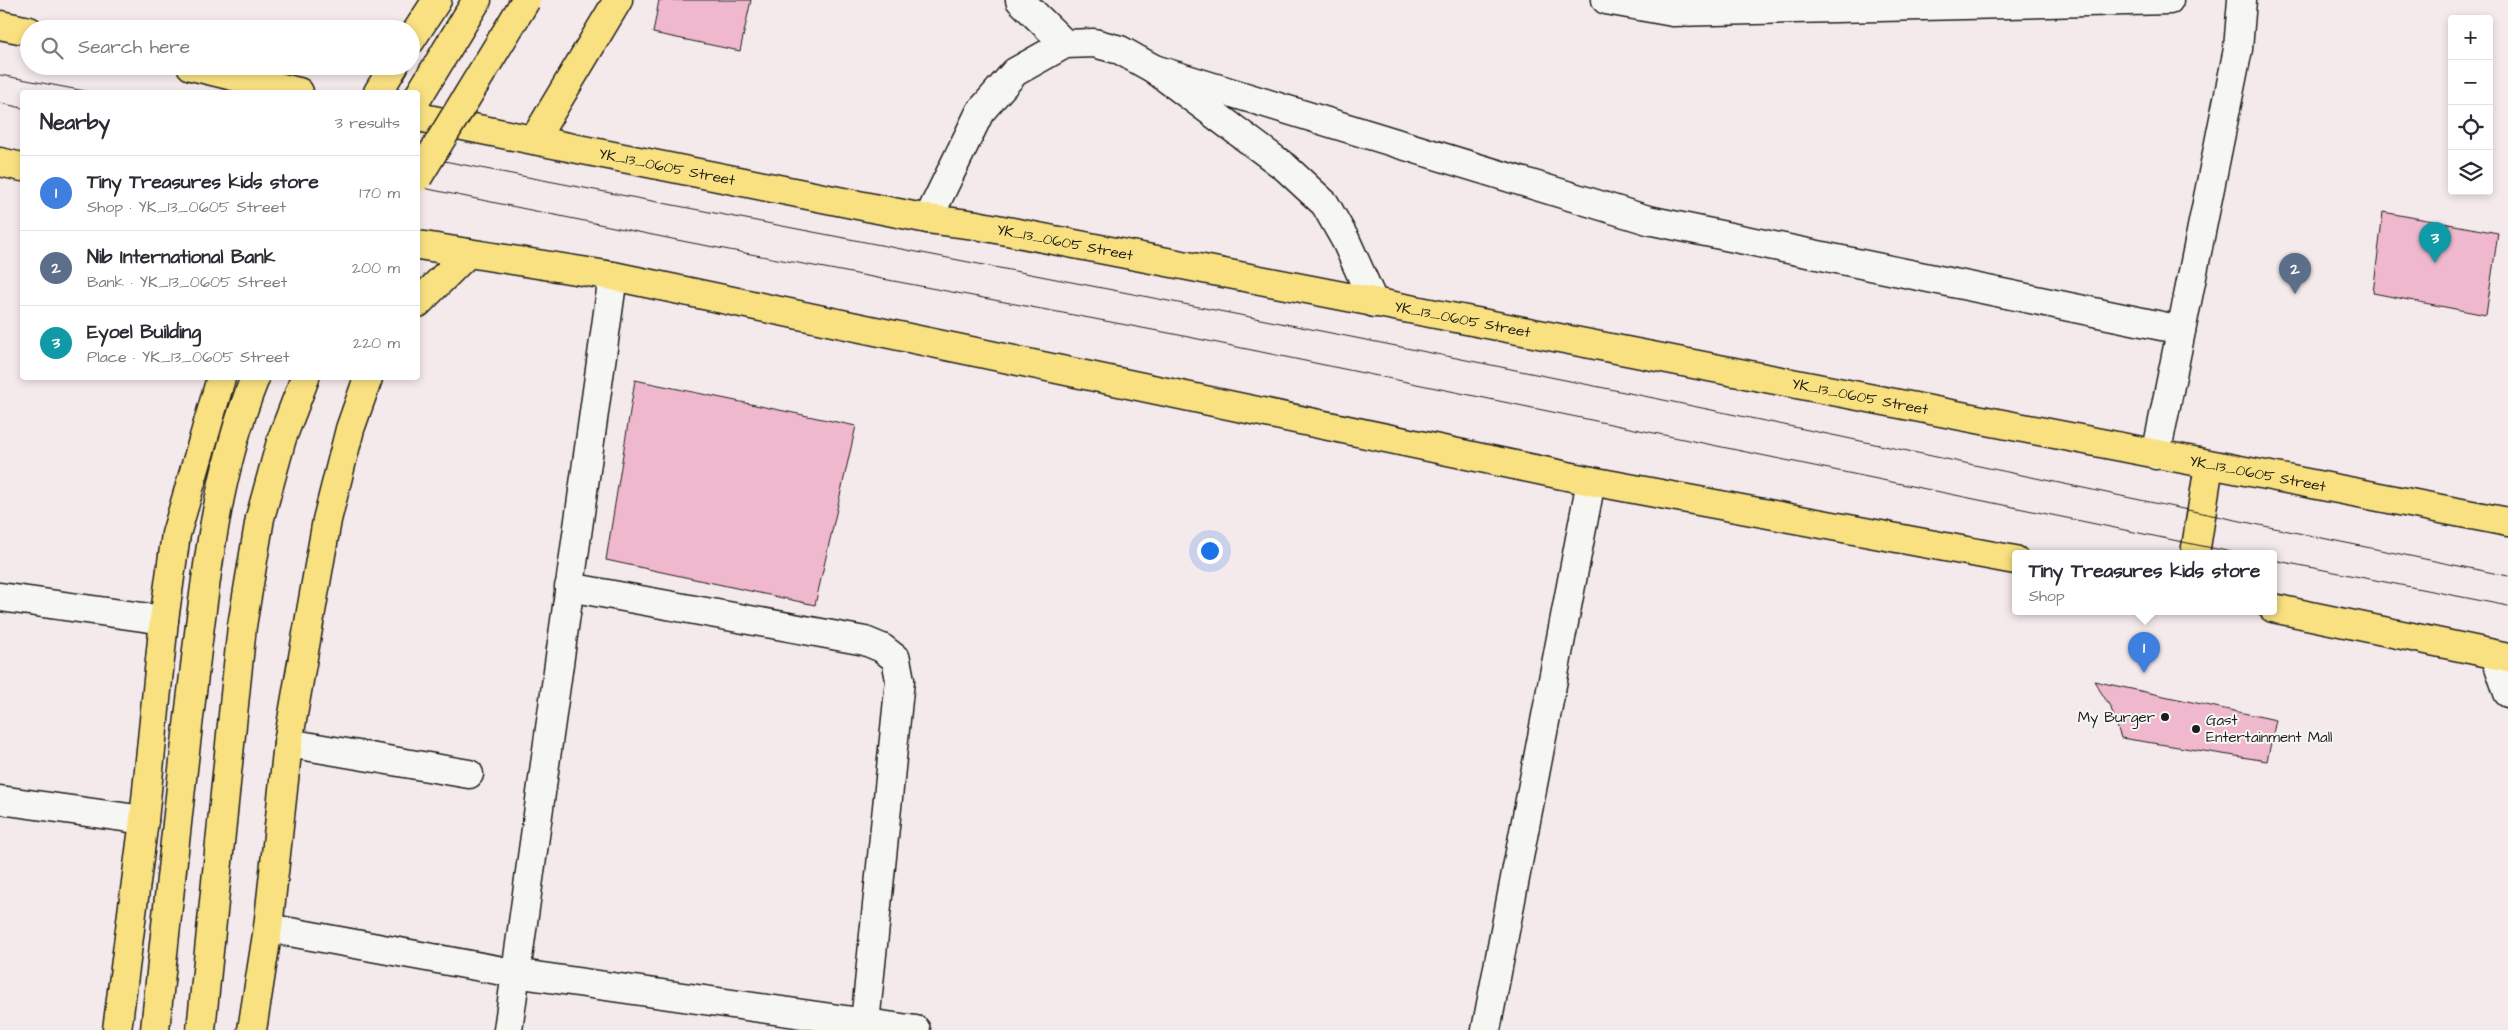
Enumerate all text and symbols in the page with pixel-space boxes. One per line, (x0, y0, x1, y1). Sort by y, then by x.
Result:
map controls (2448, 15, 2493, 195)
button: + (2448, 15, 2493, 60)
search box (20, 20, 420, 75)
icon: search (38, 34, 66, 62)
text: Search here (78, 34, 190, 61)
button: − (2448, 60, 2493, 105)
button: locate (2448, 105, 2493, 150)
text: Nearby (40, 108, 110, 137)
text: 3 results (335, 112, 400, 134)
street label: YK_13_0605 Street (597, 143, 737, 191)
button: layers (2448, 150, 2493, 195)
text: Tiny Treasures kids store (87, 169, 319, 196)
text: 1 (55, 182, 57, 204)
text: 170 m (359, 182, 400, 204)
text: Shop · YK_13_0605 Street (87, 196, 286, 218)
street label: YK_13_0605 Street (995, 219, 1135, 266)
pin: 3 (2419, 222, 2451, 263)
text: Nib International Bank (87, 244, 275, 271)
pin: 2 (2279, 253, 2311, 294)
text: 2 (51, 257, 61, 279)
text: 200 m (352, 257, 400, 279)
text: Bank · YK_13_0605 Street (87, 271, 287, 293)
street label: YK_13_0605 Street (1392, 296, 1532, 343)
text: Eyoel Building (87, 319, 201, 346)
text: 3 (52, 332, 60, 354)
text: 220 m (353, 332, 400, 354)
text: Place · YK_13_0605 Street (87, 346, 289, 368)
street label: YK_13_0605 Street (1790, 373, 1930, 420)
street label: YK_13_0605 Street (2188, 450, 2328, 497)
your location (1197, 538, 1223, 564)
popup (2012, 550, 2277, 615)
text: Tiny Treasures kids store (2029, 558, 2260, 585)
text: Shop (2029, 585, 2065, 607)
pin: 1 (2128, 632, 2160, 673)
place label: My Burger (2078, 707, 2155, 729)
place label: Gast Entertainment Mall (2206, 710, 2332, 748)
marker: My Burger (2159, 711, 2171, 723)
marker: Gast Entertainment Mall (2190, 723, 2202, 735)

